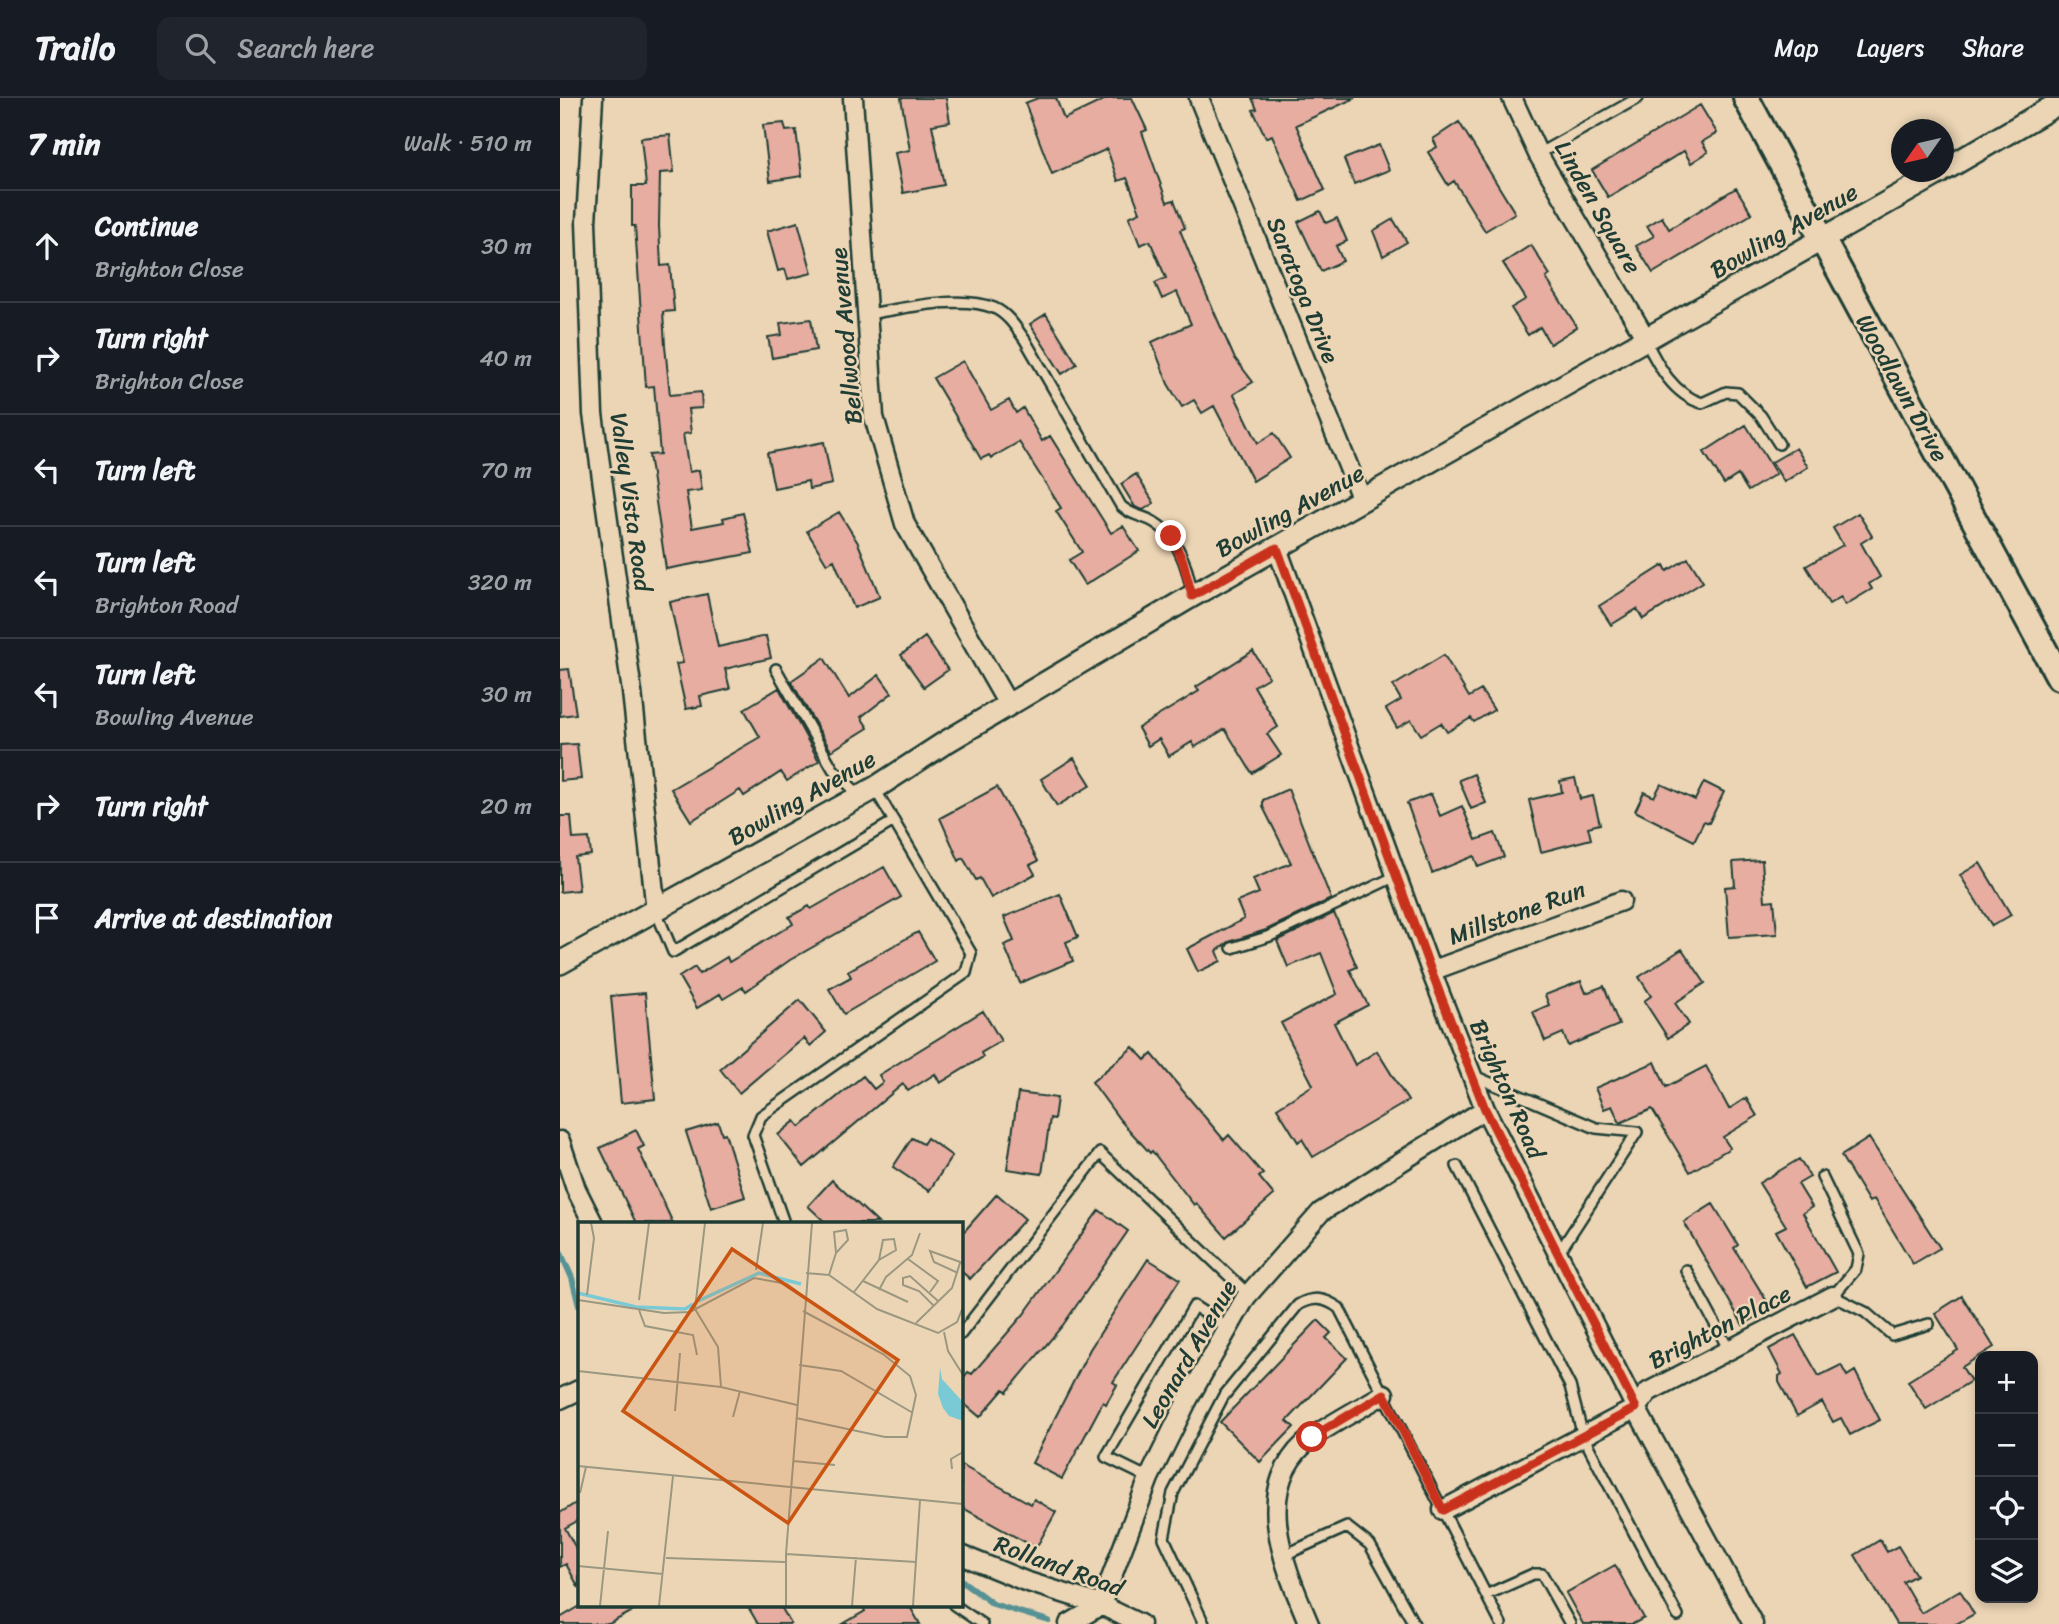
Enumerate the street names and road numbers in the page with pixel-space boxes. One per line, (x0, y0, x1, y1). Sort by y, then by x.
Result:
street label: Linden Square (1543, 132, 1653, 282)
street label: Bowling Avenue (1702, 171, 1866, 291)
street label: Saratoga Drive (1254, 210, 1352, 370)
street label: Bellwood Avenue (817, 245, 875, 426)
street label: Woodlawn Drive (1844, 306, 1960, 470)
street label: Valley Vista Road (598, 410, 665, 595)
street label: Bowling Avenue (1207, 453, 1373, 569)
street label: Bowling Avenue (720, 738, 884, 858)
street label: Millstone Run (1442, 869, 1592, 957)
street label: Brighton Road (1457, 1012, 1557, 1167)
street label: Leonard Avenue (1129, 1271, 1249, 1436)
street label: Brighton Place (1641, 1273, 1799, 1381)
street label: Rolland Road (988, 1523, 1131, 1609)

